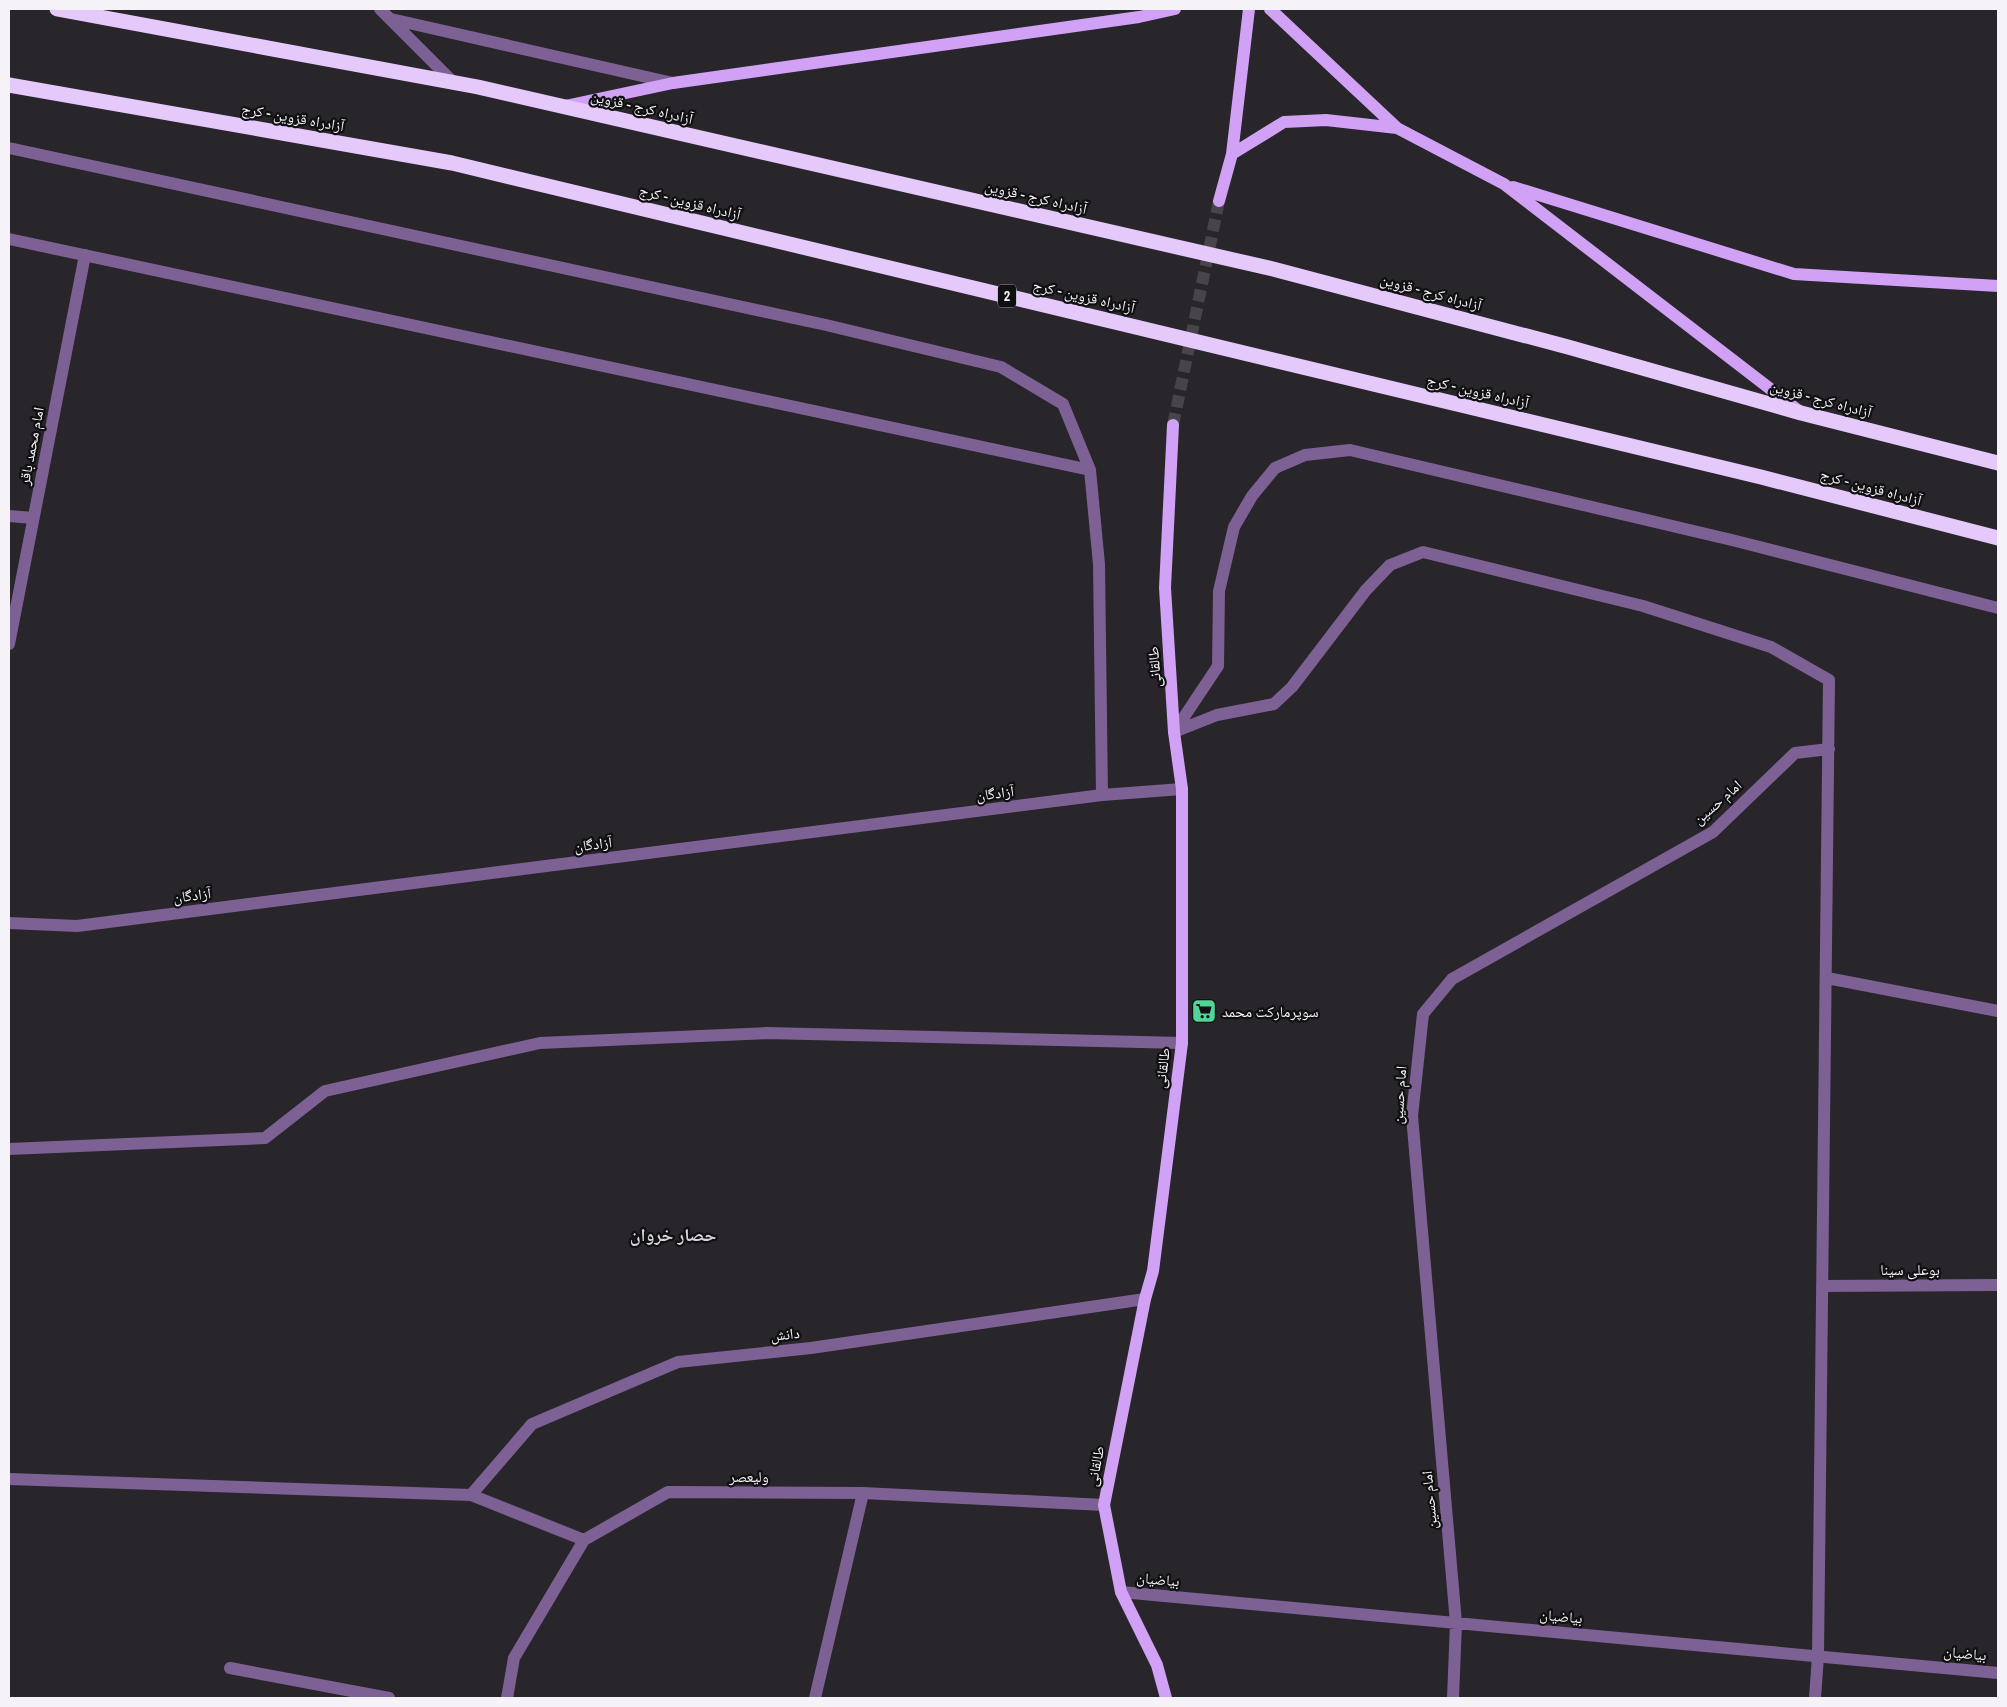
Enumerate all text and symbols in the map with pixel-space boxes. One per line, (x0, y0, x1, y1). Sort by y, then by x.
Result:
street label: آزادراه کرج - قزوین (589, 85, 696, 129)
street label: آزادراه قزوین - کرج (240, 98, 347, 137)
street label: آزادراه کرج - قزوین (983, 175, 1090, 219)
street label: آزادراه قزوین - کرج (637, 179, 744, 225)
street label: آزادراه کرج - قزوین (1378, 268, 1485, 316)
street label: آزادراه قزوین - کرج (1031, 274, 1138, 318)
road number: 2 (998, 284, 1016, 308)
street label: آزادراه قزوین - کرج (1425, 369, 1532, 413)
street label: آزادراه کرج - قزوین (1768, 375, 1875, 423)
street label: امام محمد باقر (13, 405, 49, 488)
street label: آزادراه قزوین - کرج (1818, 463, 1925, 511)
street label: طالقانی (1142, 646, 1166, 688)
street label: امام حسین (1688, 775, 1746, 829)
street label: آزادگان (975, 780, 1016, 806)
street label: آزادگان (573, 831, 614, 857)
street label: آزادگان (172, 882, 213, 908)
supermarket icon: سوپرمارکت محمد (1191, 998, 1217, 1024)
place label: سوپرمارکت محمد (1222, 1001, 1319, 1022)
street label: طالقانی (1149, 1046, 1175, 1090)
street label: امام حسین (1386, 1065, 1412, 1125)
district label: حصار خروان (630, 1222, 717, 1247)
street label: بوعلی سینا (1880, 1259, 1940, 1280)
street label: دانش (769, 1322, 801, 1346)
street label: طالقانی (1081, 1444, 1109, 1488)
street label: ولیعصر (728, 1466, 769, 1487)
street label: امام حسین (1416, 1470, 1442, 1530)
street label: بیاضیان (1136, 1567, 1180, 1591)
street label: بیاضیان (1539, 1604, 1583, 1628)
street label: بیاضیان (1943, 1641, 1987, 1665)

